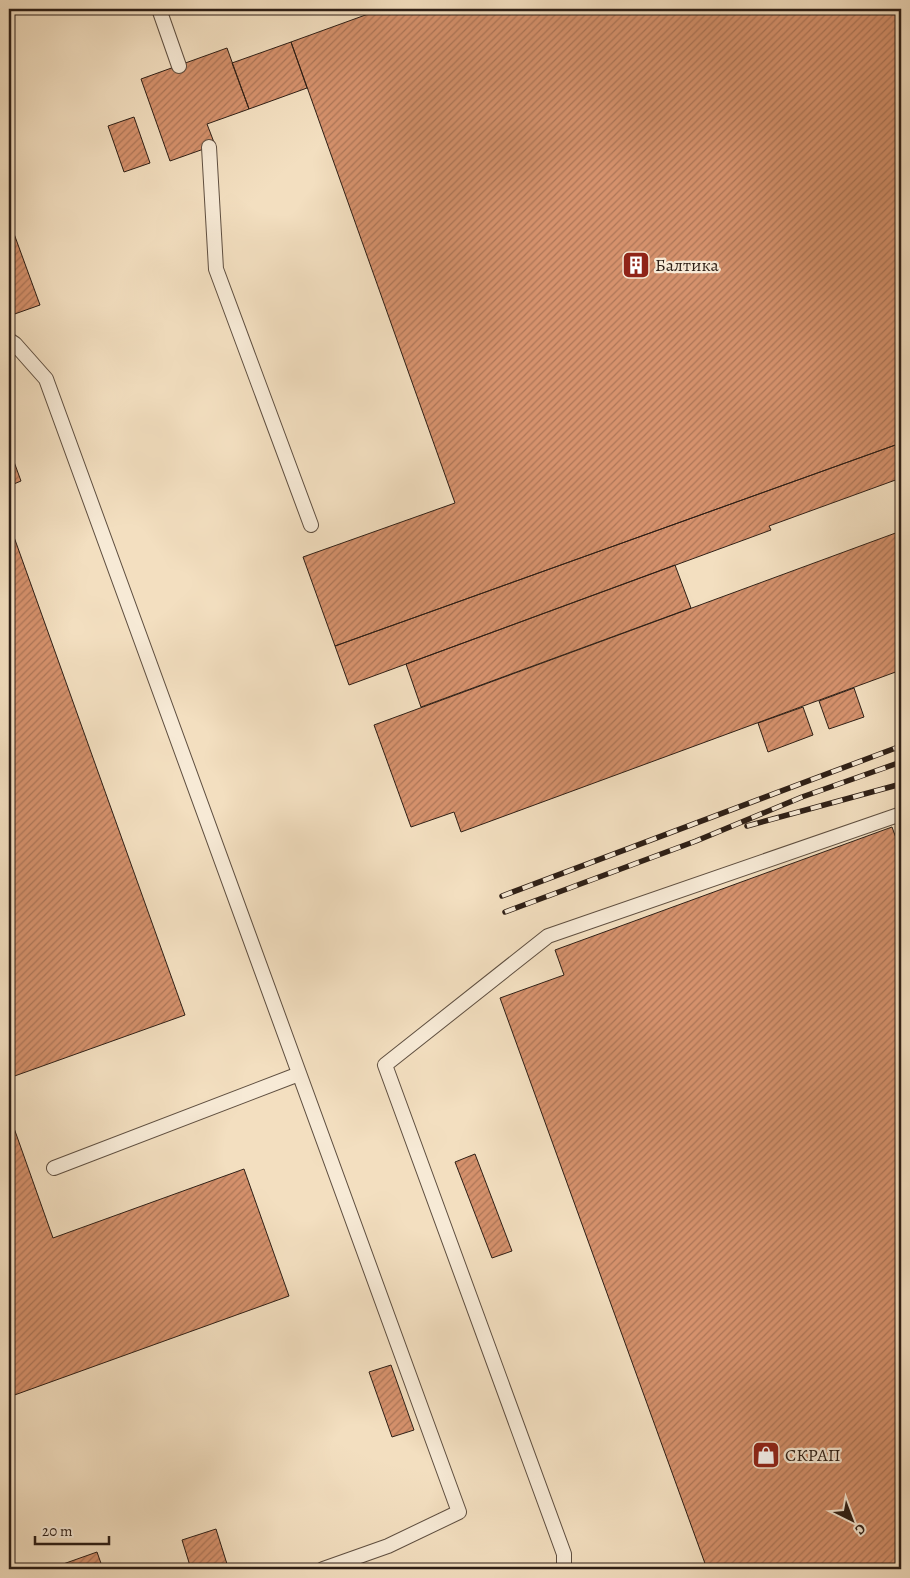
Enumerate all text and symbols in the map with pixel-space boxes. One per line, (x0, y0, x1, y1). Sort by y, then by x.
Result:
building icon: Балтика (621, 250, 651, 280)
place label: Балтика (655, 253, 719, 277)
shop icon: СКРАП (751, 1440, 781, 1470)
place label: СКРАП (785, 1443, 841, 1467)
north arrow (828, 1496, 878, 1546)
scale bar (35, 1513, 109, 1545)
text: С (851, 1519, 870, 1539)
text: 20 m (42, 1521, 73, 1541)

